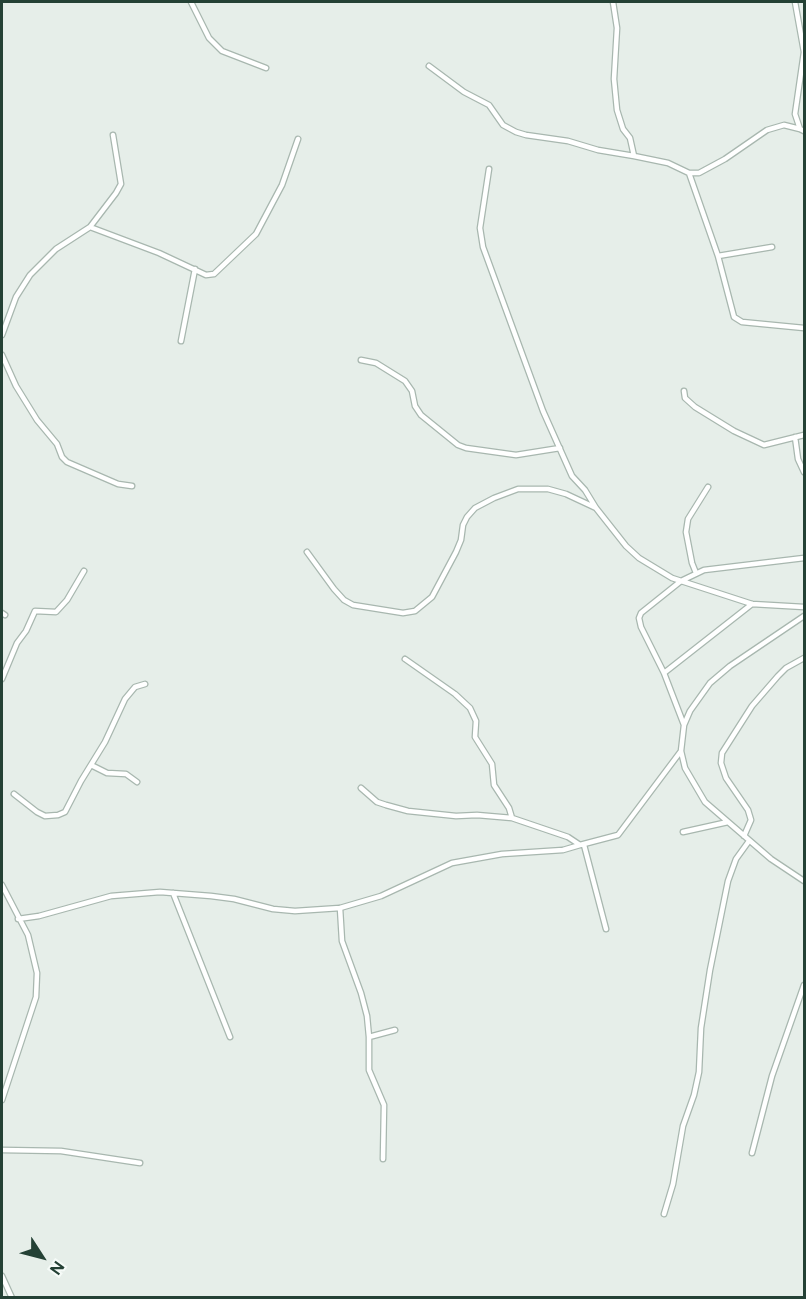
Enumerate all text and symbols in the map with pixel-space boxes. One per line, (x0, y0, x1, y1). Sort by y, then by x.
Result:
north arrow (12, 1227, 72, 1287)
text: N (46, 1257, 68, 1278)

